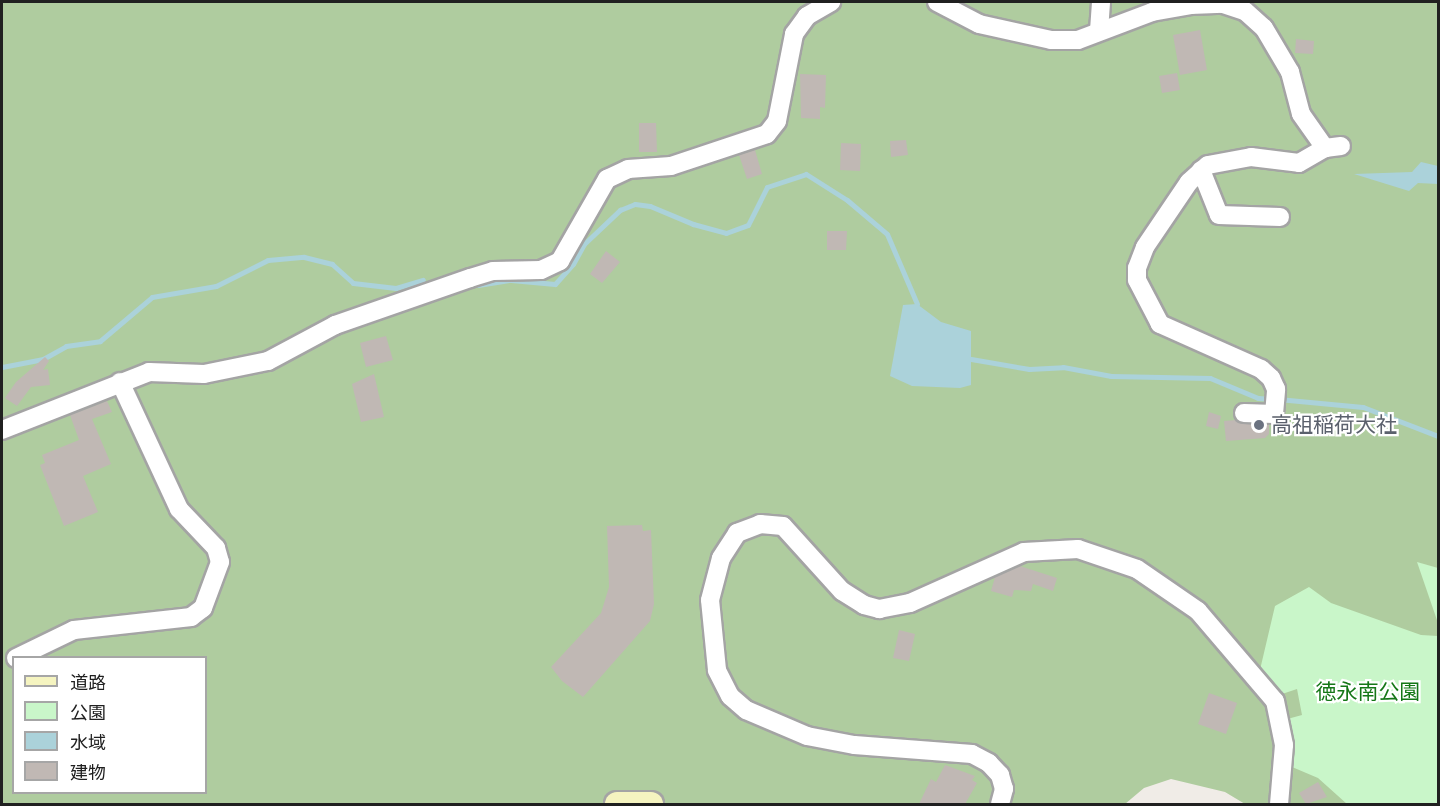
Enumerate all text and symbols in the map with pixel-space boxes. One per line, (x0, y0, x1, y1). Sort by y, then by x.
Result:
place label: 高祖稲荷大社 (1271, 412, 1397, 438)
marker: 高祖稲荷大社 (1252, 418, 1266, 432)
legend (12, 656, 207, 794)
text: 道路 (70, 672, 106, 694)
park label: 徳永南公園 (1316, 679, 1420, 705)
text: 公園 (70, 702, 106, 724)
text: 水域 (70, 732, 106, 754)
text: 建物 (70, 762, 106, 784)

